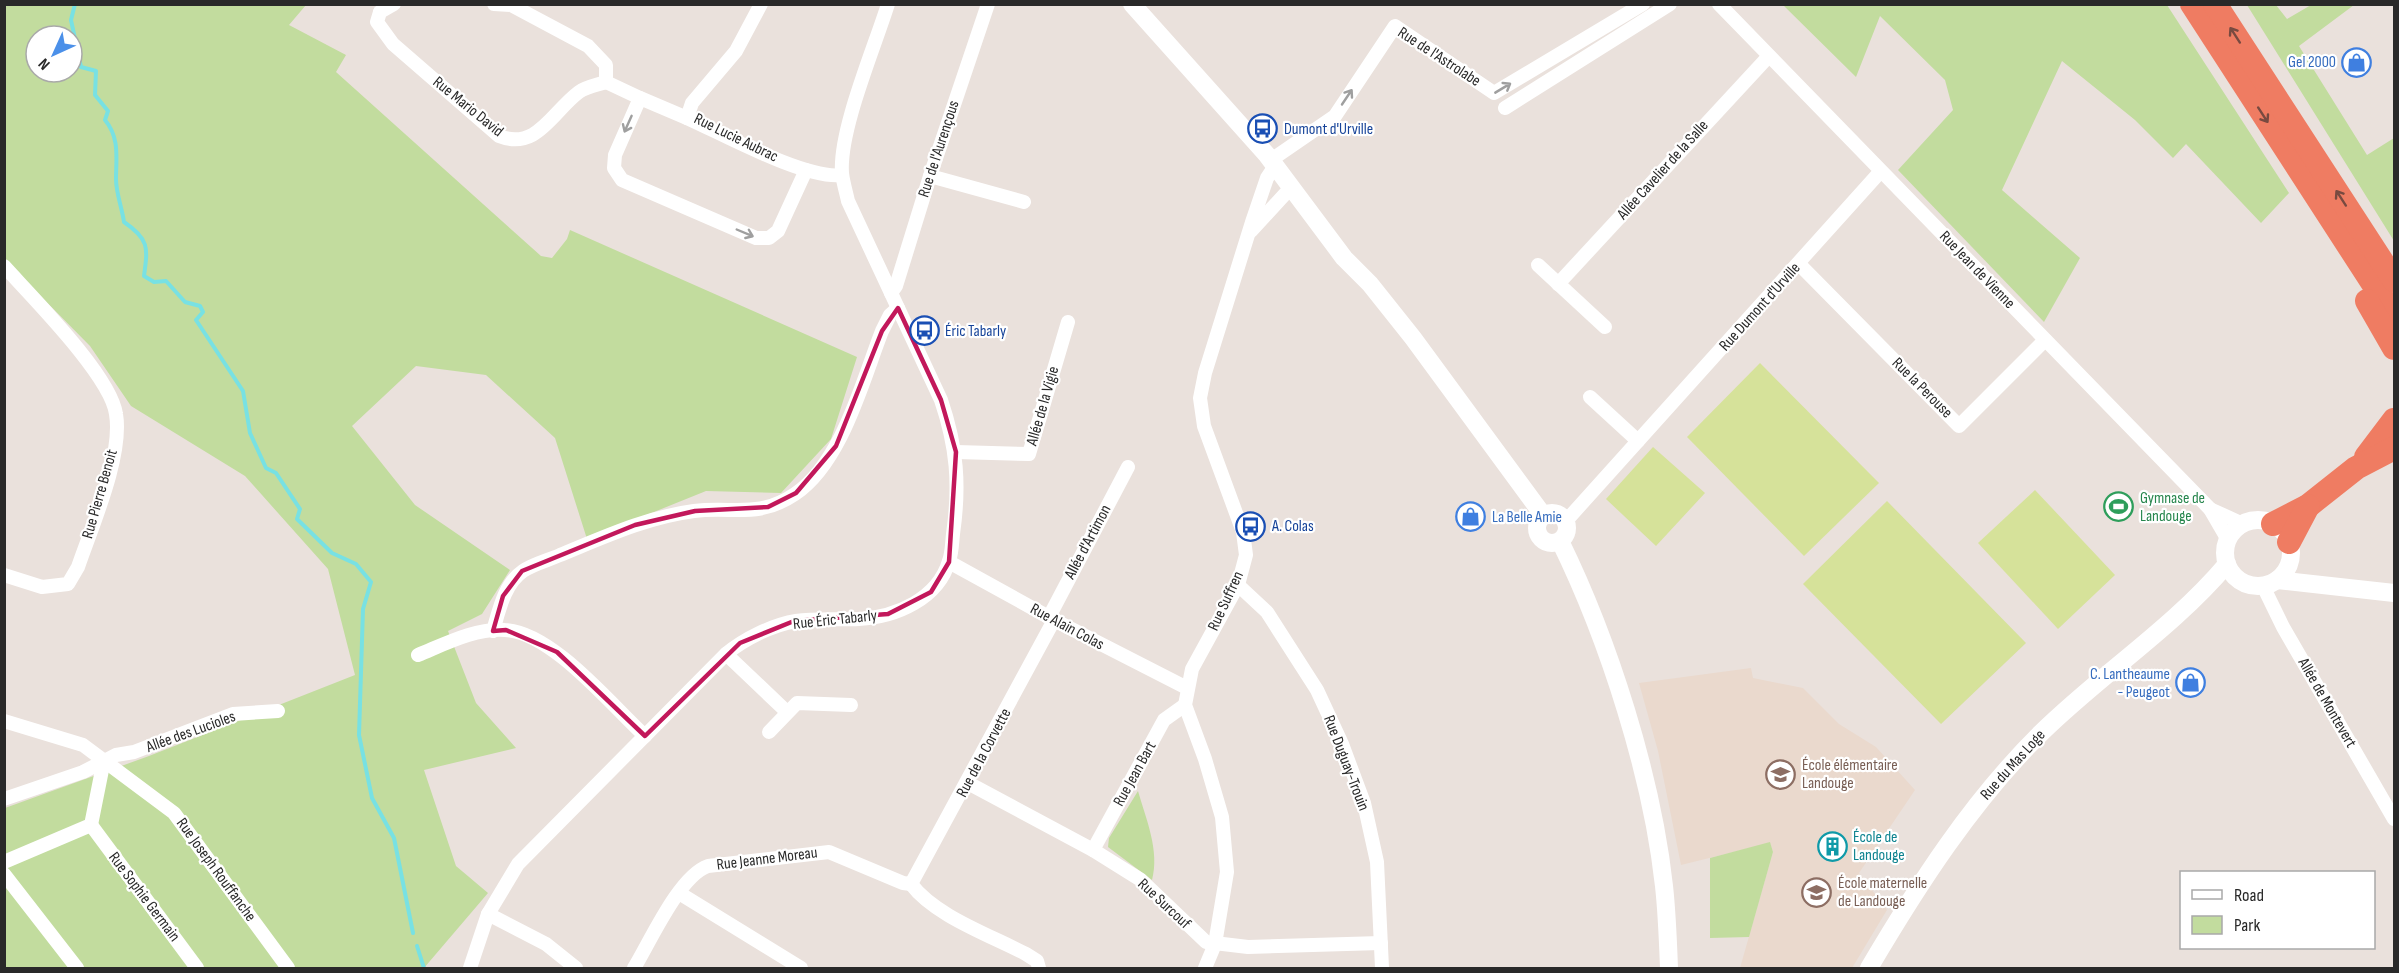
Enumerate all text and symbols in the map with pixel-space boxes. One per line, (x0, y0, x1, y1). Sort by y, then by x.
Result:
street label: Rue de l'Astrolabe (1394, 23, 1484, 91)
north arrow (24, 24, 84, 84)
one-way arrow (2229, 27, 2241, 44)
shop icon: Gel 2000 (2341, 46, 2373, 78)
place label: Gel 2000 (2288, 53, 2336, 72)
text: N (35, 54, 54, 73)
street label: Rue Mario David (429, 73, 507, 141)
one-way arrow (1494, 81, 1511, 93)
one-way arrow (1342, 89, 1354, 106)
street label: Rue de l'Aurençous (914, 98, 964, 200)
one-way arrow (2258, 106, 2270, 123)
street label: Rue Lucie Aubrac (691, 109, 781, 167)
bus stop icon: Dumont d'Urville (1247, 113, 1279, 145)
one-way arrow (622, 114, 633, 132)
street label: Allée Cavelier de la Salle (1613, 116, 1713, 224)
place label: Dumont d'Urville (1284, 120, 1373, 139)
one-way arrow (2335, 190, 2348, 207)
street label: Rue Jean de Vienne (1935, 227, 2019, 313)
one-way arrow (735, 228, 753, 239)
street label: Rue Dumont d'Urville (1715, 259, 1805, 355)
bus stop icon: Éric Tabarly (908, 315, 940, 347)
place label: Éric Tabarly (945, 322, 1006, 341)
street label: Rue la Perouse (1888, 354, 1956, 422)
street label: Allée de la Vigie (1022, 364, 1063, 449)
street label: Rue Pierre Benoit (78, 447, 122, 541)
place label: Gymnase de Landouge (2140, 489, 2205, 526)
sports icon: Gymnase de Landouge (2103, 491, 2135, 523)
shop icon: La Belle Amie (1455, 501, 1487, 533)
street label: Allée d'Artimon (1060, 502, 1115, 583)
place label: La Belle Amie (1492, 508, 1562, 527)
bus stop icon: A. Colas (1235, 510, 1267, 542)
place label: A. Colas (1271, 517, 1314, 536)
street label: Rue Suffren (1204, 568, 1248, 634)
street label: Rue Alain Colas (1027, 600, 1107, 654)
street label: Rue Éric Tabarly (792, 606, 878, 634)
street label: Allée de Montevert (2293, 654, 2360, 751)
place label: C. Lantheaume - Peugeot (2090, 665, 2170, 702)
shop icon: C. Lantheaume - Peugeot (2175, 667, 2207, 699)
street label: Rue de la Corvette (953, 705, 1015, 801)
street label: Allée des Lucioles (143, 707, 238, 757)
street label: Rue Duguay-Trouin (1319, 713, 1373, 813)
street label: Rue du Mas Loge (1976, 726, 2050, 804)
street label: Rue Jean Bart (1109, 738, 1161, 810)
place label: École élémentaire Landouge (1802, 756, 1898, 793)
school or university icon: École élémentaire Landouge (1765, 758, 1797, 790)
street label: Rue Joseph Rouffanche (172, 814, 260, 926)
place label: École de Landouge (1853, 828, 1905, 865)
building icon: École de Landouge (1816, 830, 1848, 862)
street label: Rue Jeanne Moreau (716, 843, 818, 875)
street label: Rue Sophie Germain (104, 848, 184, 946)
legend (2180, 871, 2375, 949)
place label: École maternelle de Landouge (1838, 874, 1927, 911)
street label: Rue Surcouf (1134, 875, 1195, 933)
school or university icon: École maternelle de Landouge (1801, 876, 1833, 908)
text: Road (2234, 885, 2264, 906)
text: Park (2234, 915, 2260, 936)

